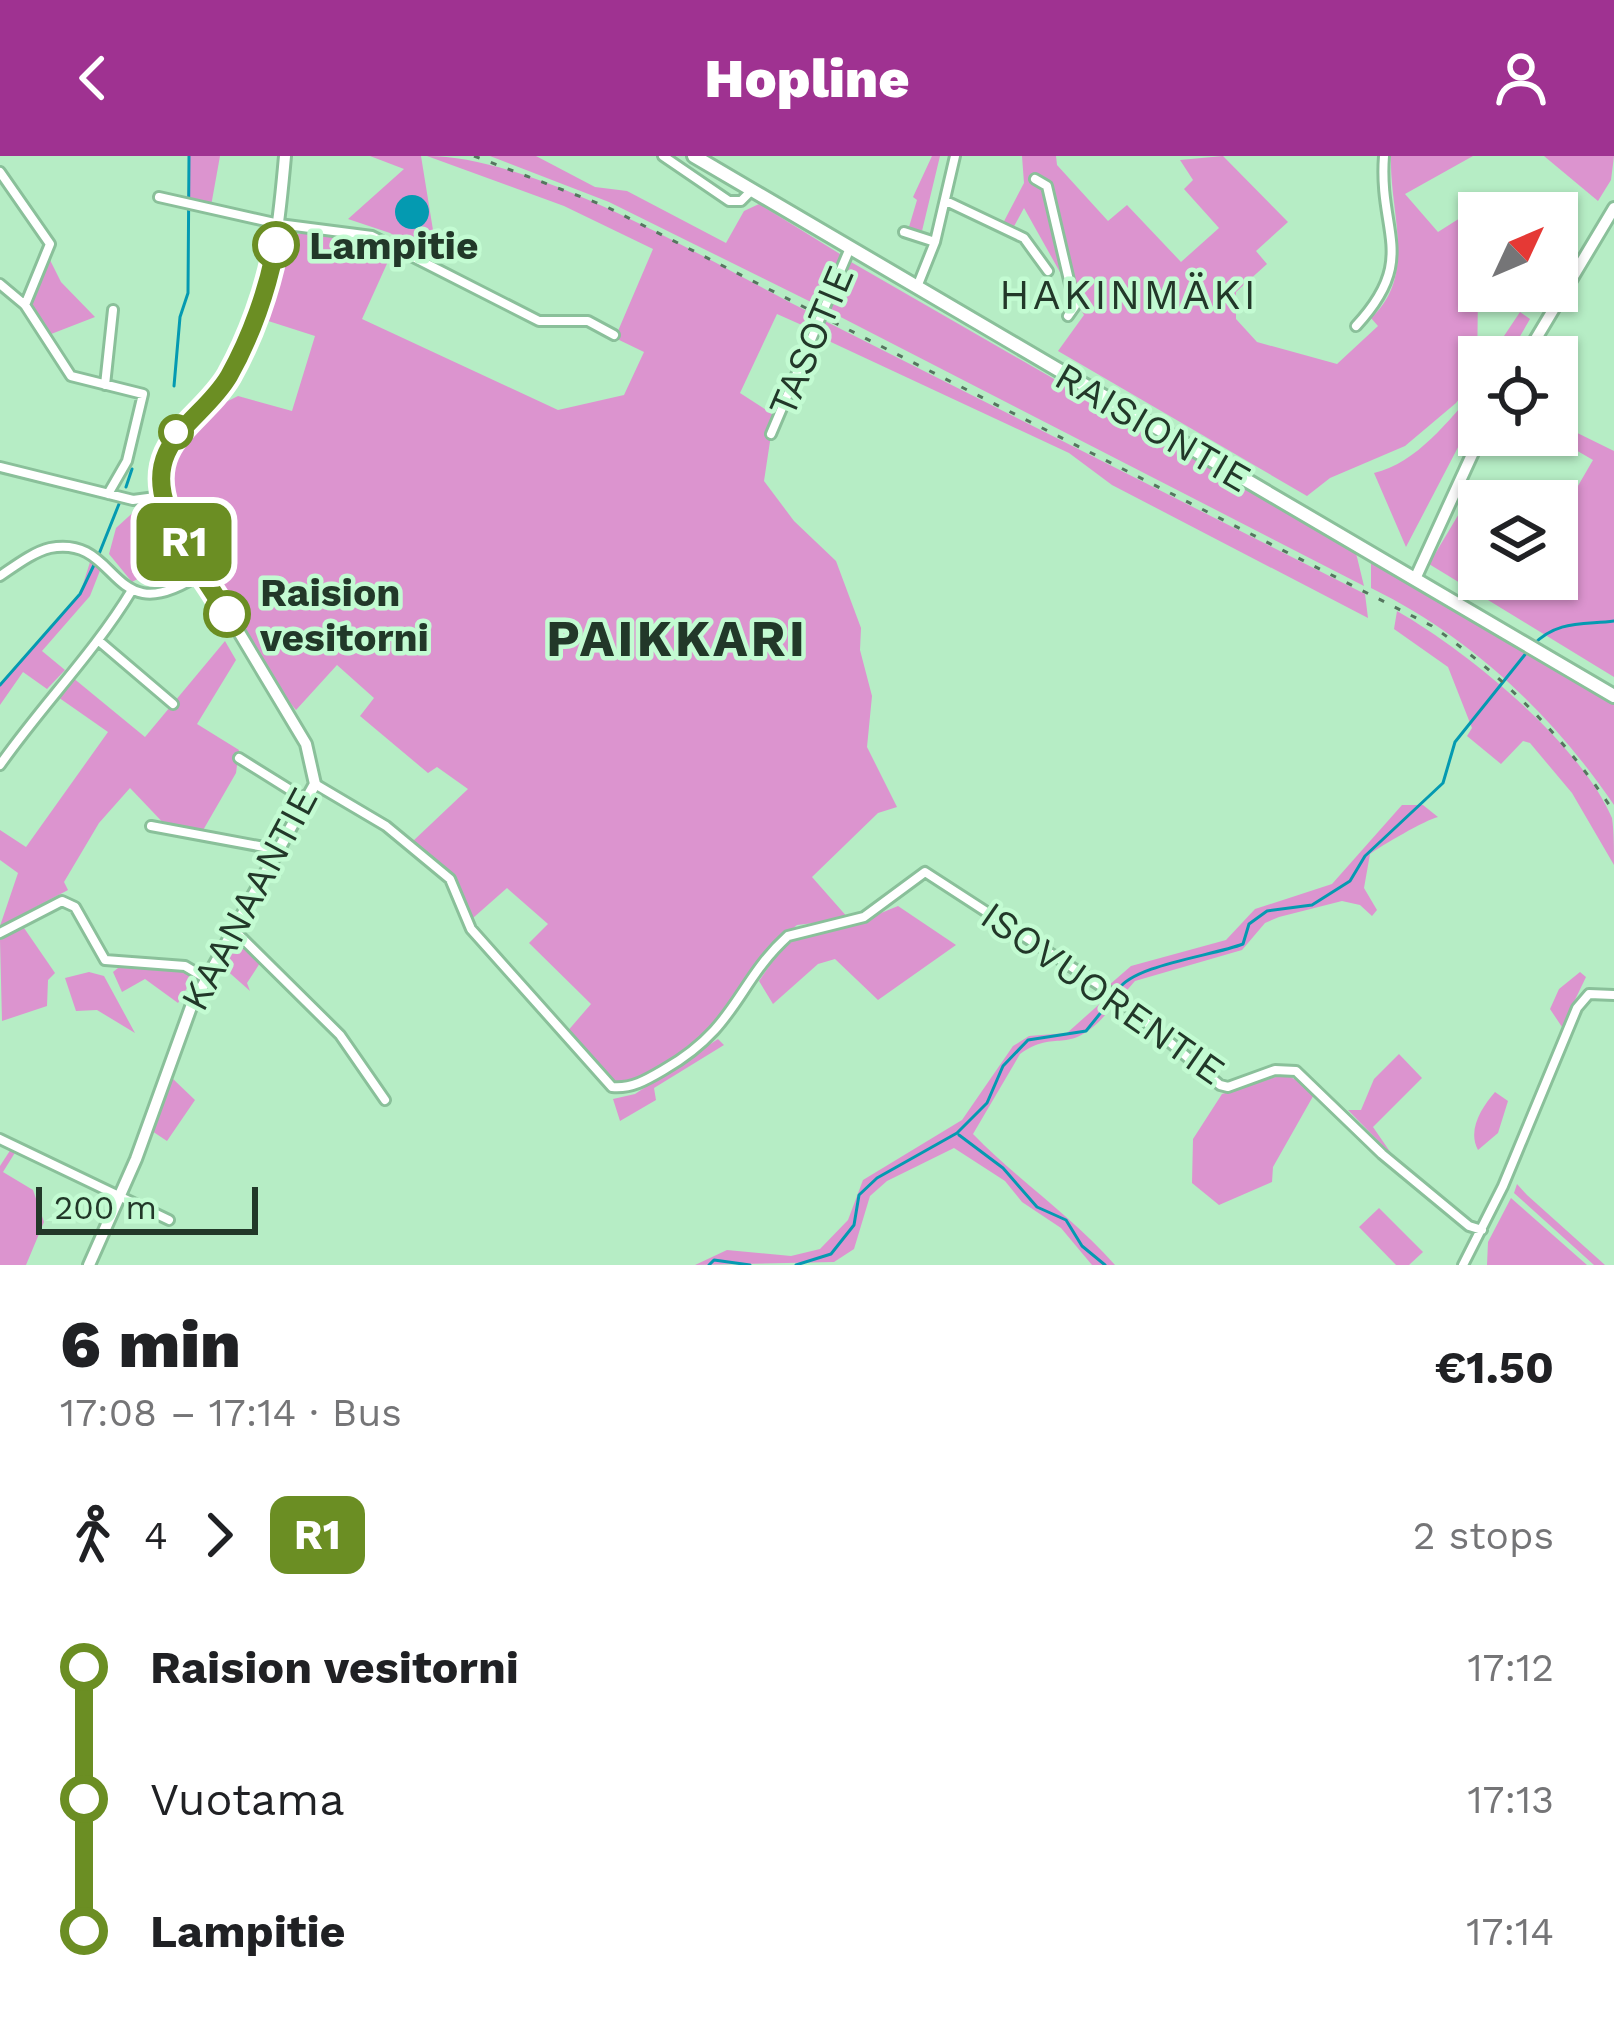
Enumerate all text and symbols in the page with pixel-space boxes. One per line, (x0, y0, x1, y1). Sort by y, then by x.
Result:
icon: back (60, 45, 126, 111)
icon: person (1488, 45, 1554, 111)
text: Hopline (704, 47, 910, 110)
north arrow (1458, 192, 1578, 312)
map controls (1458, 192, 1578, 600)
marker: Lampitie (254, 223, 298, 267)
place label: Lampitie (309, 223, 479, 268)
street label: TASOTIE (759, 259, 863, 423)
district label: HAKINMÄKI (999, 270, 1259, 319)
button: locate (1458, 336, 1578, 456)
street label: RAISIONTIE (1048, 353, 1258, 501)
unlabelled marker (160, 416, 192, 448)
button: layers (1458, 480, 1578, 600)
line badge: R1 (130, 503, 238, 581)
text: R1 (160, 517, 208, 566)
place label: Raision vesitorni (259, 570, 429, 660)
marker: Raision vesitorni (205, 592, 249, 636)
district label: PAIKKARI (546, 609, 808, 668)
street label: KAANAANTIE (171, 780, 327, 1018)
street label: ISOVUORENTIE (973, 892, 1233, 1094)
scale bar (36, 1181, 258, 1234)
text: 200 m (54, 1188, 157, 1227)
text: 6 min (60, 1306, 241, 1383)
text: €1.50 (1435, 1341, 1554, 1394)
text: 17:08 – 17:14 · Bus (60, 1390, 402, 1435)
icon: walk (60, 1502, 126, 1568)
icon: forward (186, 1502, 252, 1568)
text: R1 (294, 1510, 341, 1559)
text: 4 (144, 1513, 168, 1558)
text: 2 stops (1413, 1513, 1554, 1558)
text: Raision vesitorni (150, 1641, 519, 1694)
text: 17:12 (1467, 1645, 1554, 1690)
text: Vuotama (150, 1773, 345, 1826)
text: 17:13 (1467, 1777, 1554, 1822)
text: Lampitie (150, 1905, 346, 1958)
text: 17:14 (1466, 1909, 1554, 1954)

